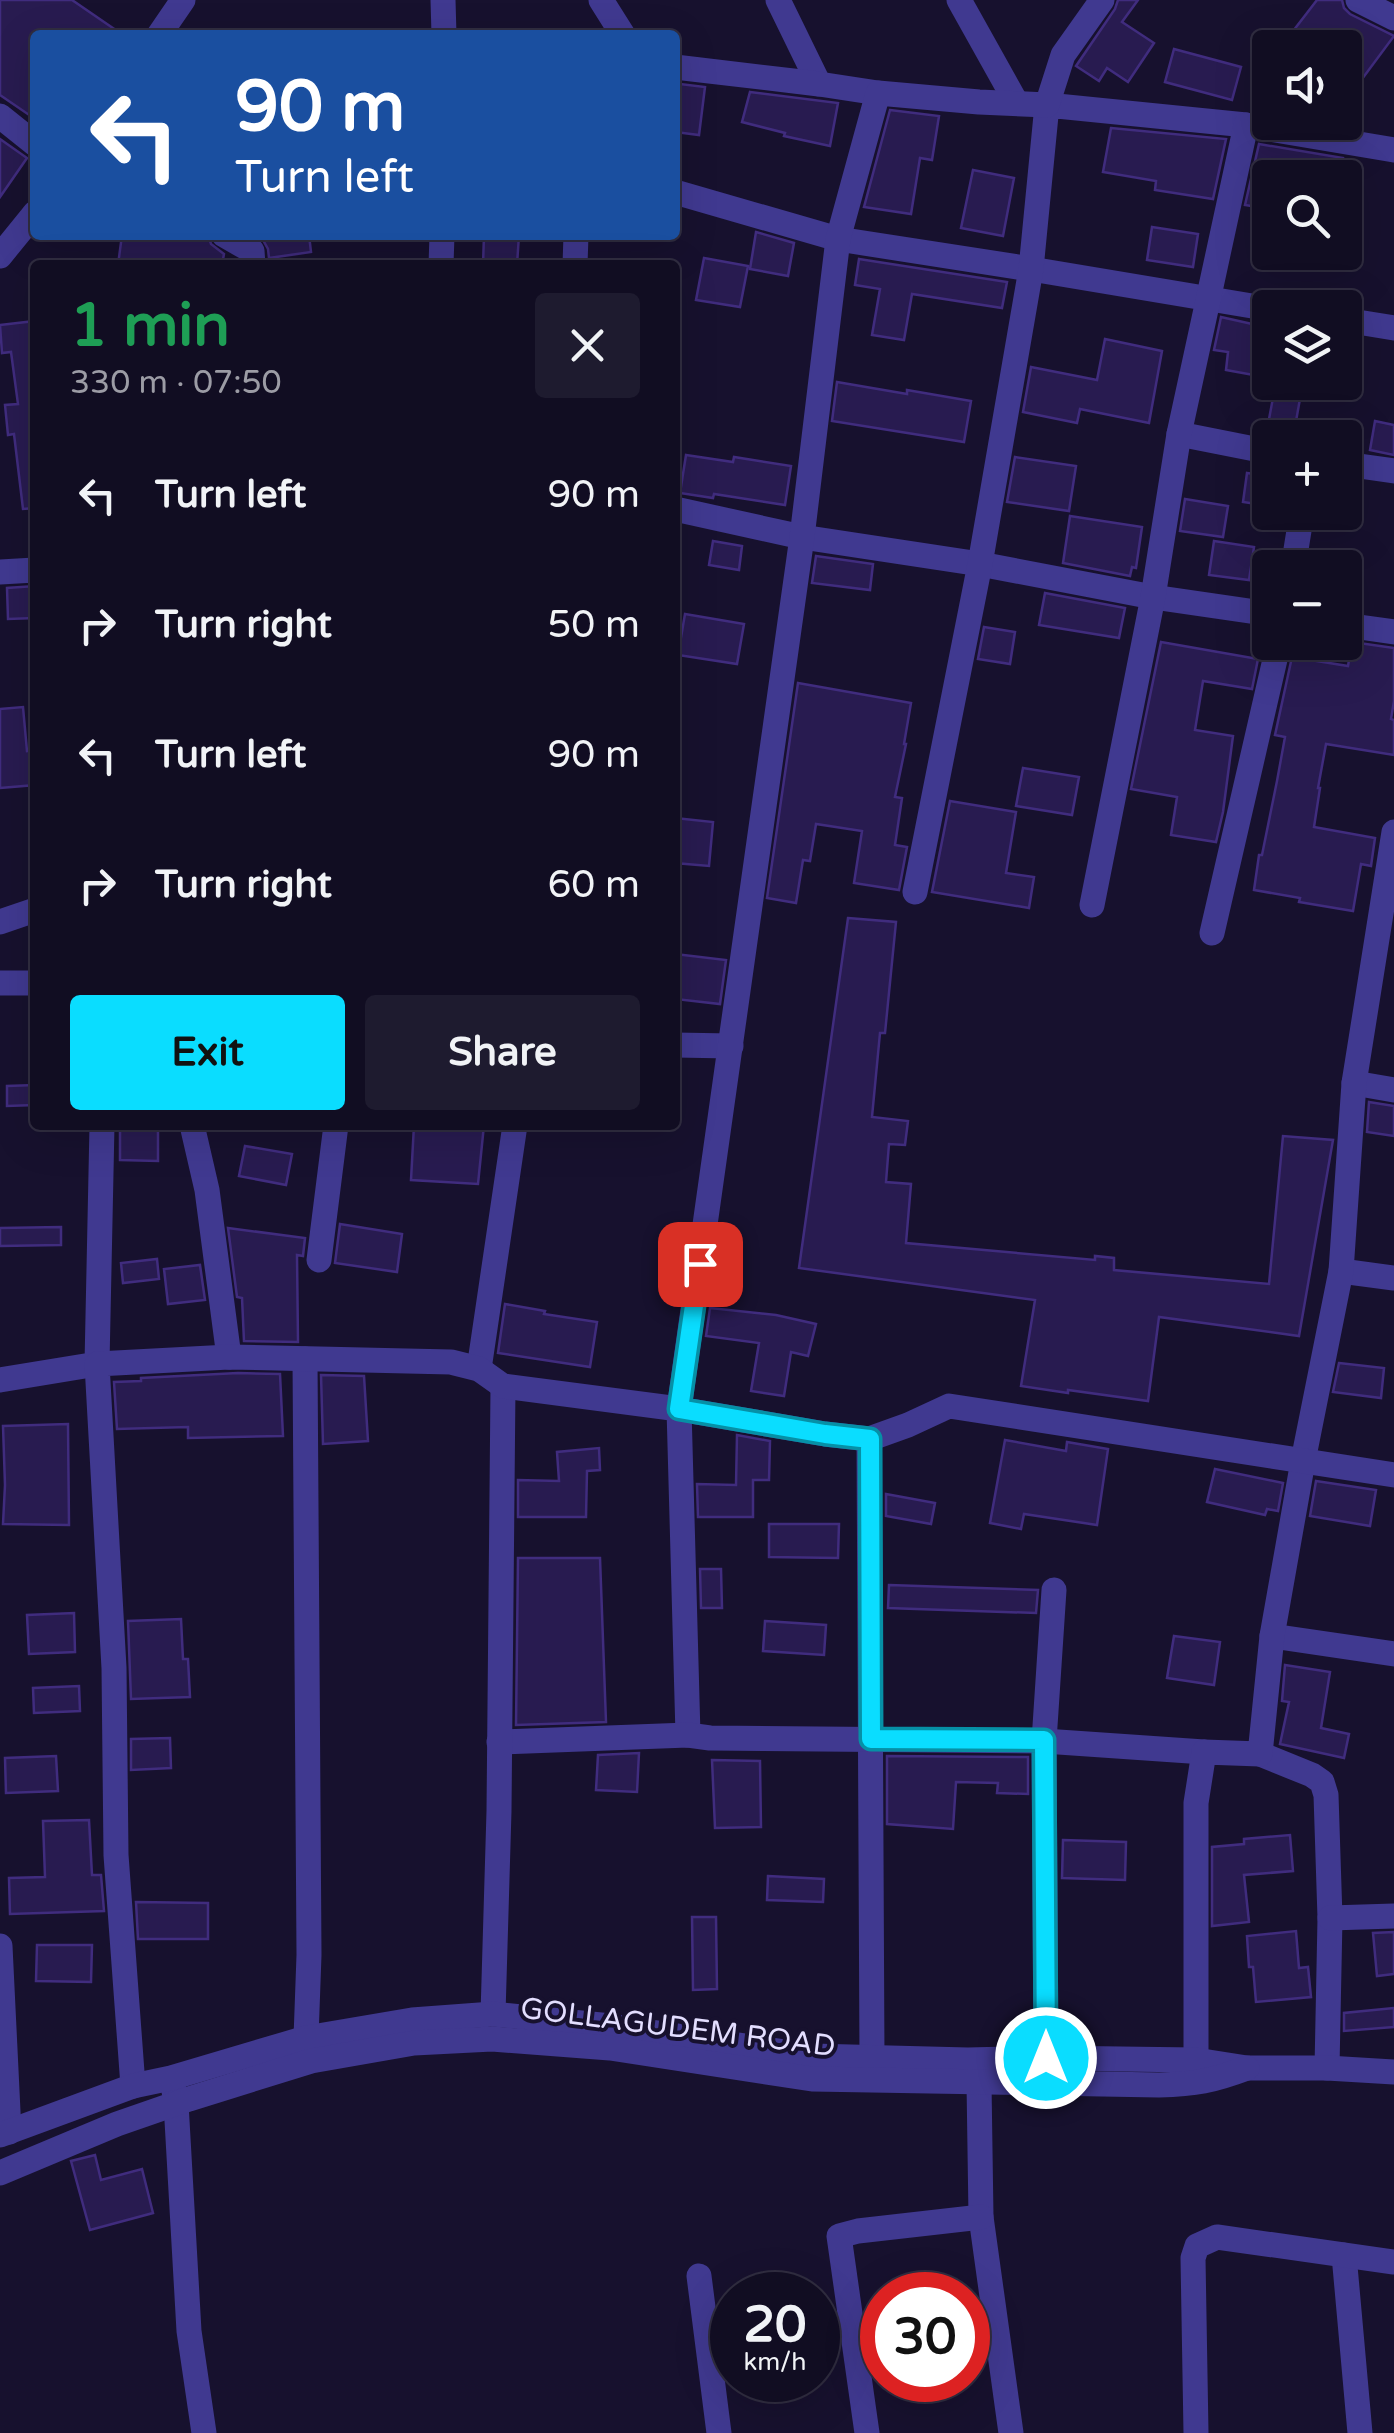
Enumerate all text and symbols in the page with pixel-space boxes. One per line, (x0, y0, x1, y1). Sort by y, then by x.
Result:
map controls (1252, 30, 1362, 660)
button: sound (1252, 30, 1362, 140)
text: 90 m (235, 66, 405, 150)
icon: left (70, 70, 200, 200)
text: Turn left (235, 151, 414, 205)
button: search (1252, 160, 1362, 270)
text: 1 min (70, 290, 230, 362)
button: layers (1252, 290, 1362, 400)
button: close (535, 293, 640, 398)
text: 330 m · 07:50 (70, 364, 282, 402)
button: + (1252, 420, 1362, 530)
icon: left (70, 468, 125, 523)
text: Turn left (155, 472, 306, 518)
text: 90 m (548, 472, 640, 518)
button: − (1252, 550, 1362, 660)
icon: right (70, 598, 125, 653)
text: Turn right (155, 602, 332, 648)
text: 50 m (548, 602, 640, 648)
icon: left (70, 728, 125, 783)
text: Turn left (155, 732, 306, 778)
text: 90 m (548, 732, 640, 778)
icon: right (70, 858, 125, 913)
text: Turn right (155, 862, 332, 908)
text: 60 m (548, 862, 640, 908)
button: Exit (70, 995, 345, 1110)
button: Share (365, 995, 640, 1110)
pin (658, 1222, 743, 1307)
icon: arrive (673, 1237, 728, 1292)
street label: GOLLAGUDEM ROAD (518, 1990, 838, 2065)
position arrow (994, 2006, 1098, 2110)
speed limit sign: 30 (860, 2272, 990, 2402)
text: 20 (744, 2295, 806, 2355)
text: km/h (744, 2347, 806, 2377)

